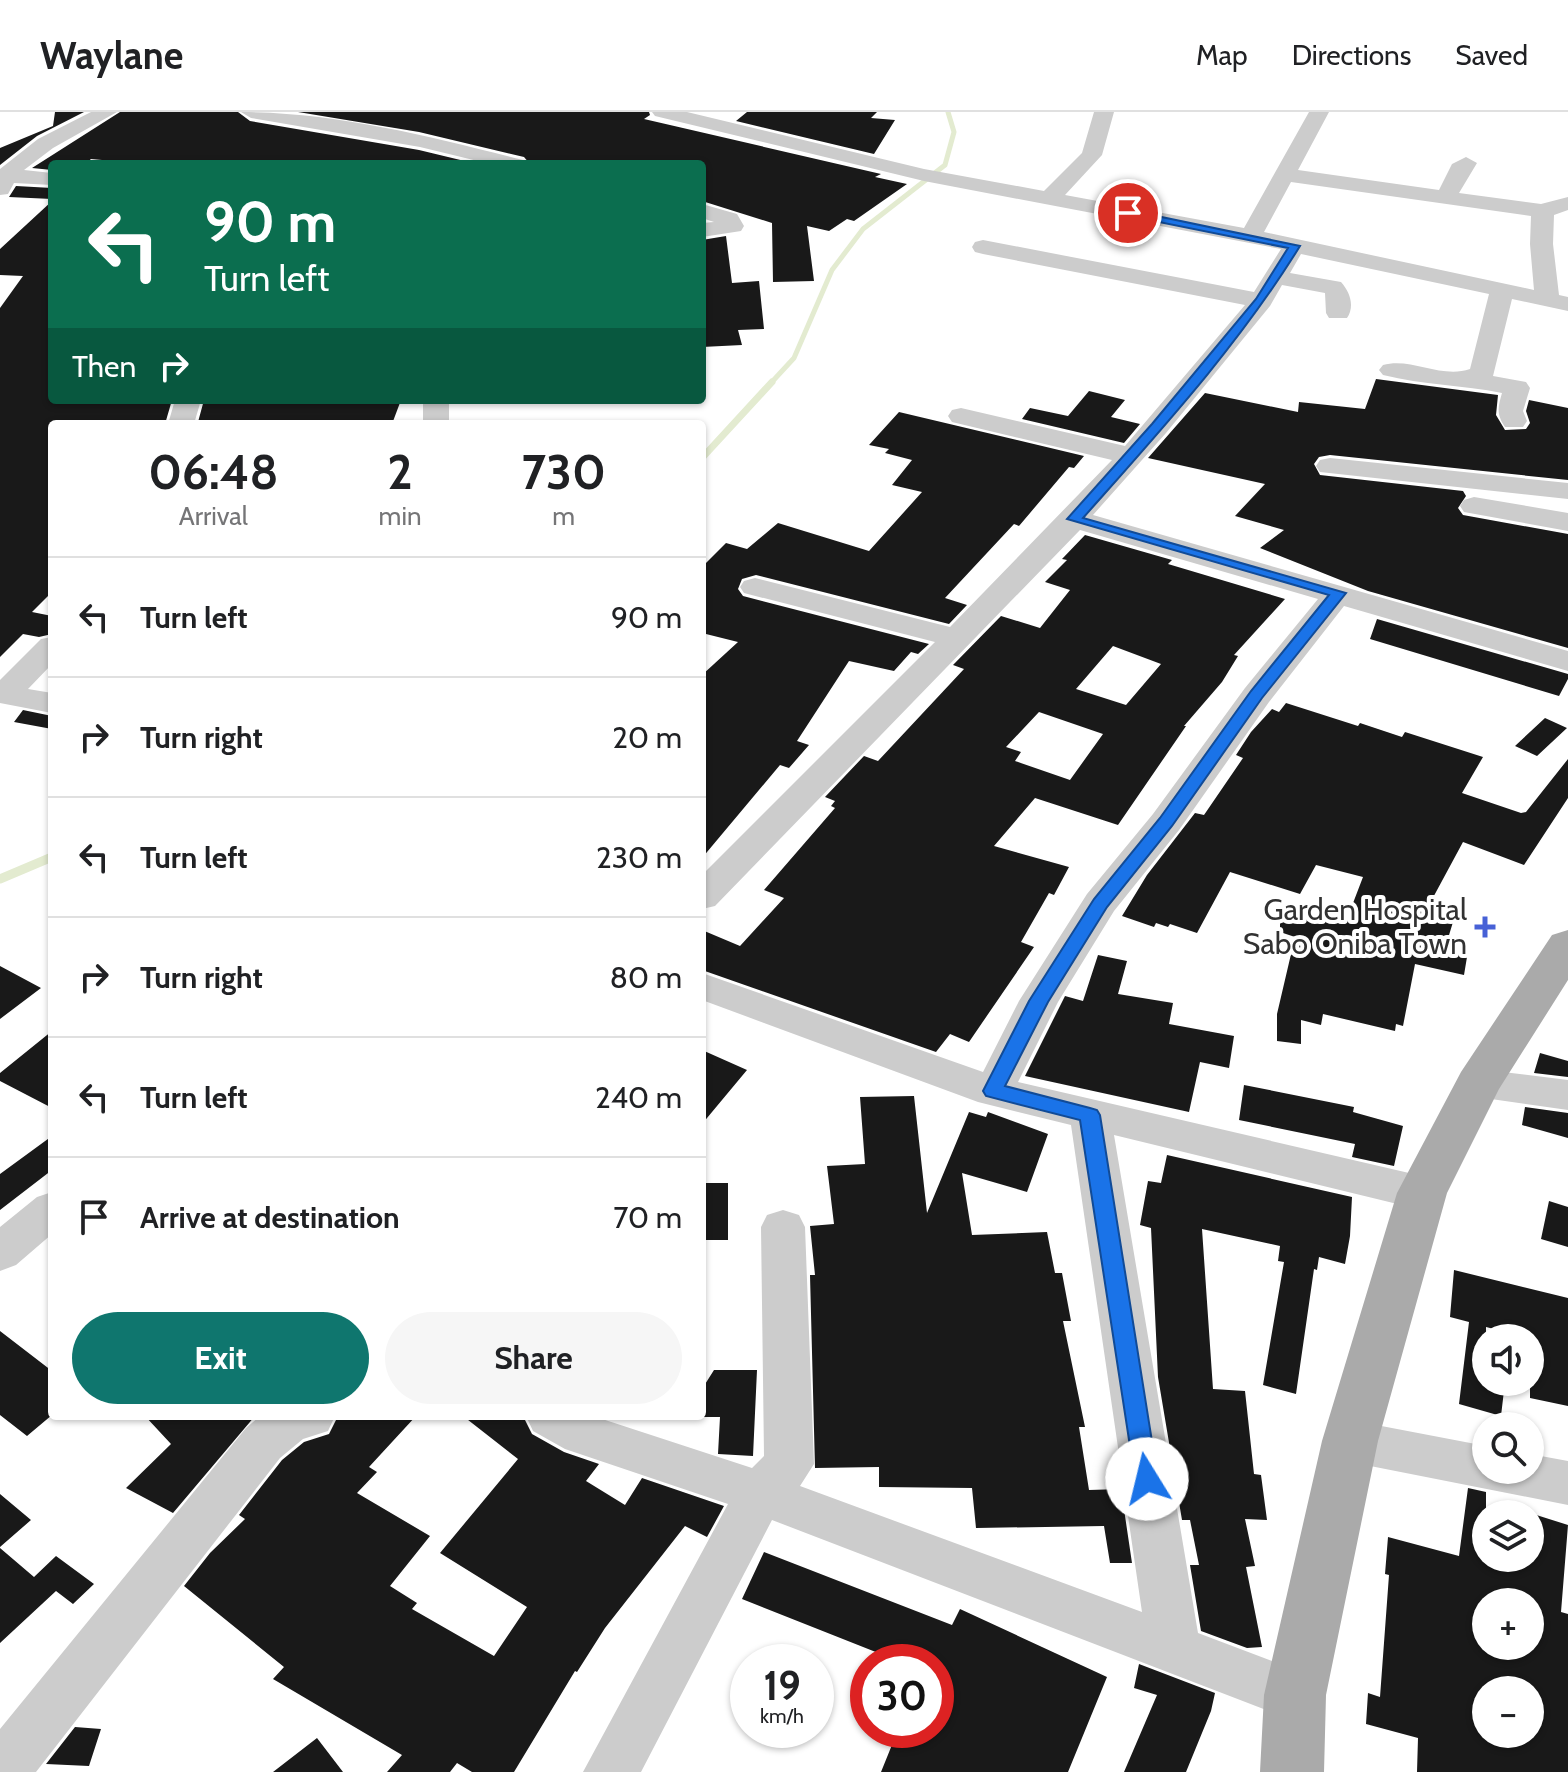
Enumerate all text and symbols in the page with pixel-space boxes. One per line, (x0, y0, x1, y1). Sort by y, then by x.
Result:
text: Waylane (40, 32, 183, 79)
text: Map (1196, 38, 1248, 72)
text: Directions (1292, 38, 1411, 72)
text: Saved (1455, 38, 1528, 72)
pin (1094, 179, 1162, 247)
text: 90 m (204, 188, 336, 256)
icon: arrive (1106, 191, 1150, 235)
icon: left (72, 192, 176, 296)
text: Turn left (204, 256, 329, 300)
icon: right (152, 344, 196, 388)
text: Then (72, 348, 136, 385)
text: 06:48 (148, 443, 278, 501)
text: 2 (387, 443, 413, 501)
text: 730 (522, 443, 606, 501)
text: Arrival (179, 500, 248, 532)
text: min (379, 500, 421, 532)
text: m (552, 500, 575, 532)
icon: left (72, 595, 116, 639)
text: Turn left (140, 599, 248, 636)
text: 90 m (611, 599, 682, 636)
icon: right (72, 715, 116, 759)
text: Turn right (140, 719, 263, 756)
text: 20 m (612, 719, 682, 756)
icon: left (72, 835, 116, 879)
text: Turn left (140, 839, 248, 876)
text: 230 m (596, 839, 682, 876)
place label: Garden Hospital Sabo Oniba Town (1243, 891, 1467, 962)
marker: Garden Hospital Sabo Oniba Town (1474, 916, 1496, 938)
icon: right (72, 955, 116, 999)
text: Turn right (140, 959, 263, 996)
text: 80 m (610, 959, 682, 996)
icon: left (72, 1075, 116, 1119)
text: Turn left (140, 1079, 248, 1116)
text: 240 m (595, 1079, 682, 1116)
icon: arrive (72, 1195, 116, 1239)
text: Arrive at destination (140, 1199, 400, 1236)
text: 70 m (613, 1199, 682, 1236)
button: Exit (72, 1312, 369, 1404)
button: Share (385, 1312, 682, 1404)
map controls (1472, 1324, 1544, 1748)
button: sound (1472, 1324, 1544, 1396)
button: search (1472, 1412, 1544, 1484)
position arrow (1105, 1437, 1189, 1521)
button: layers (1472, 1500, 1544, 1572)
button: + (1472, 1588, 1544, 1660)
speed limit sign: 30 (850, 1644, 954, 1748)
text: 19 (763, 1661, 801, 1710)
button: − (1472, 1676, 1544, 1748)
text: km/h (760, 1704, 804, 1728)

